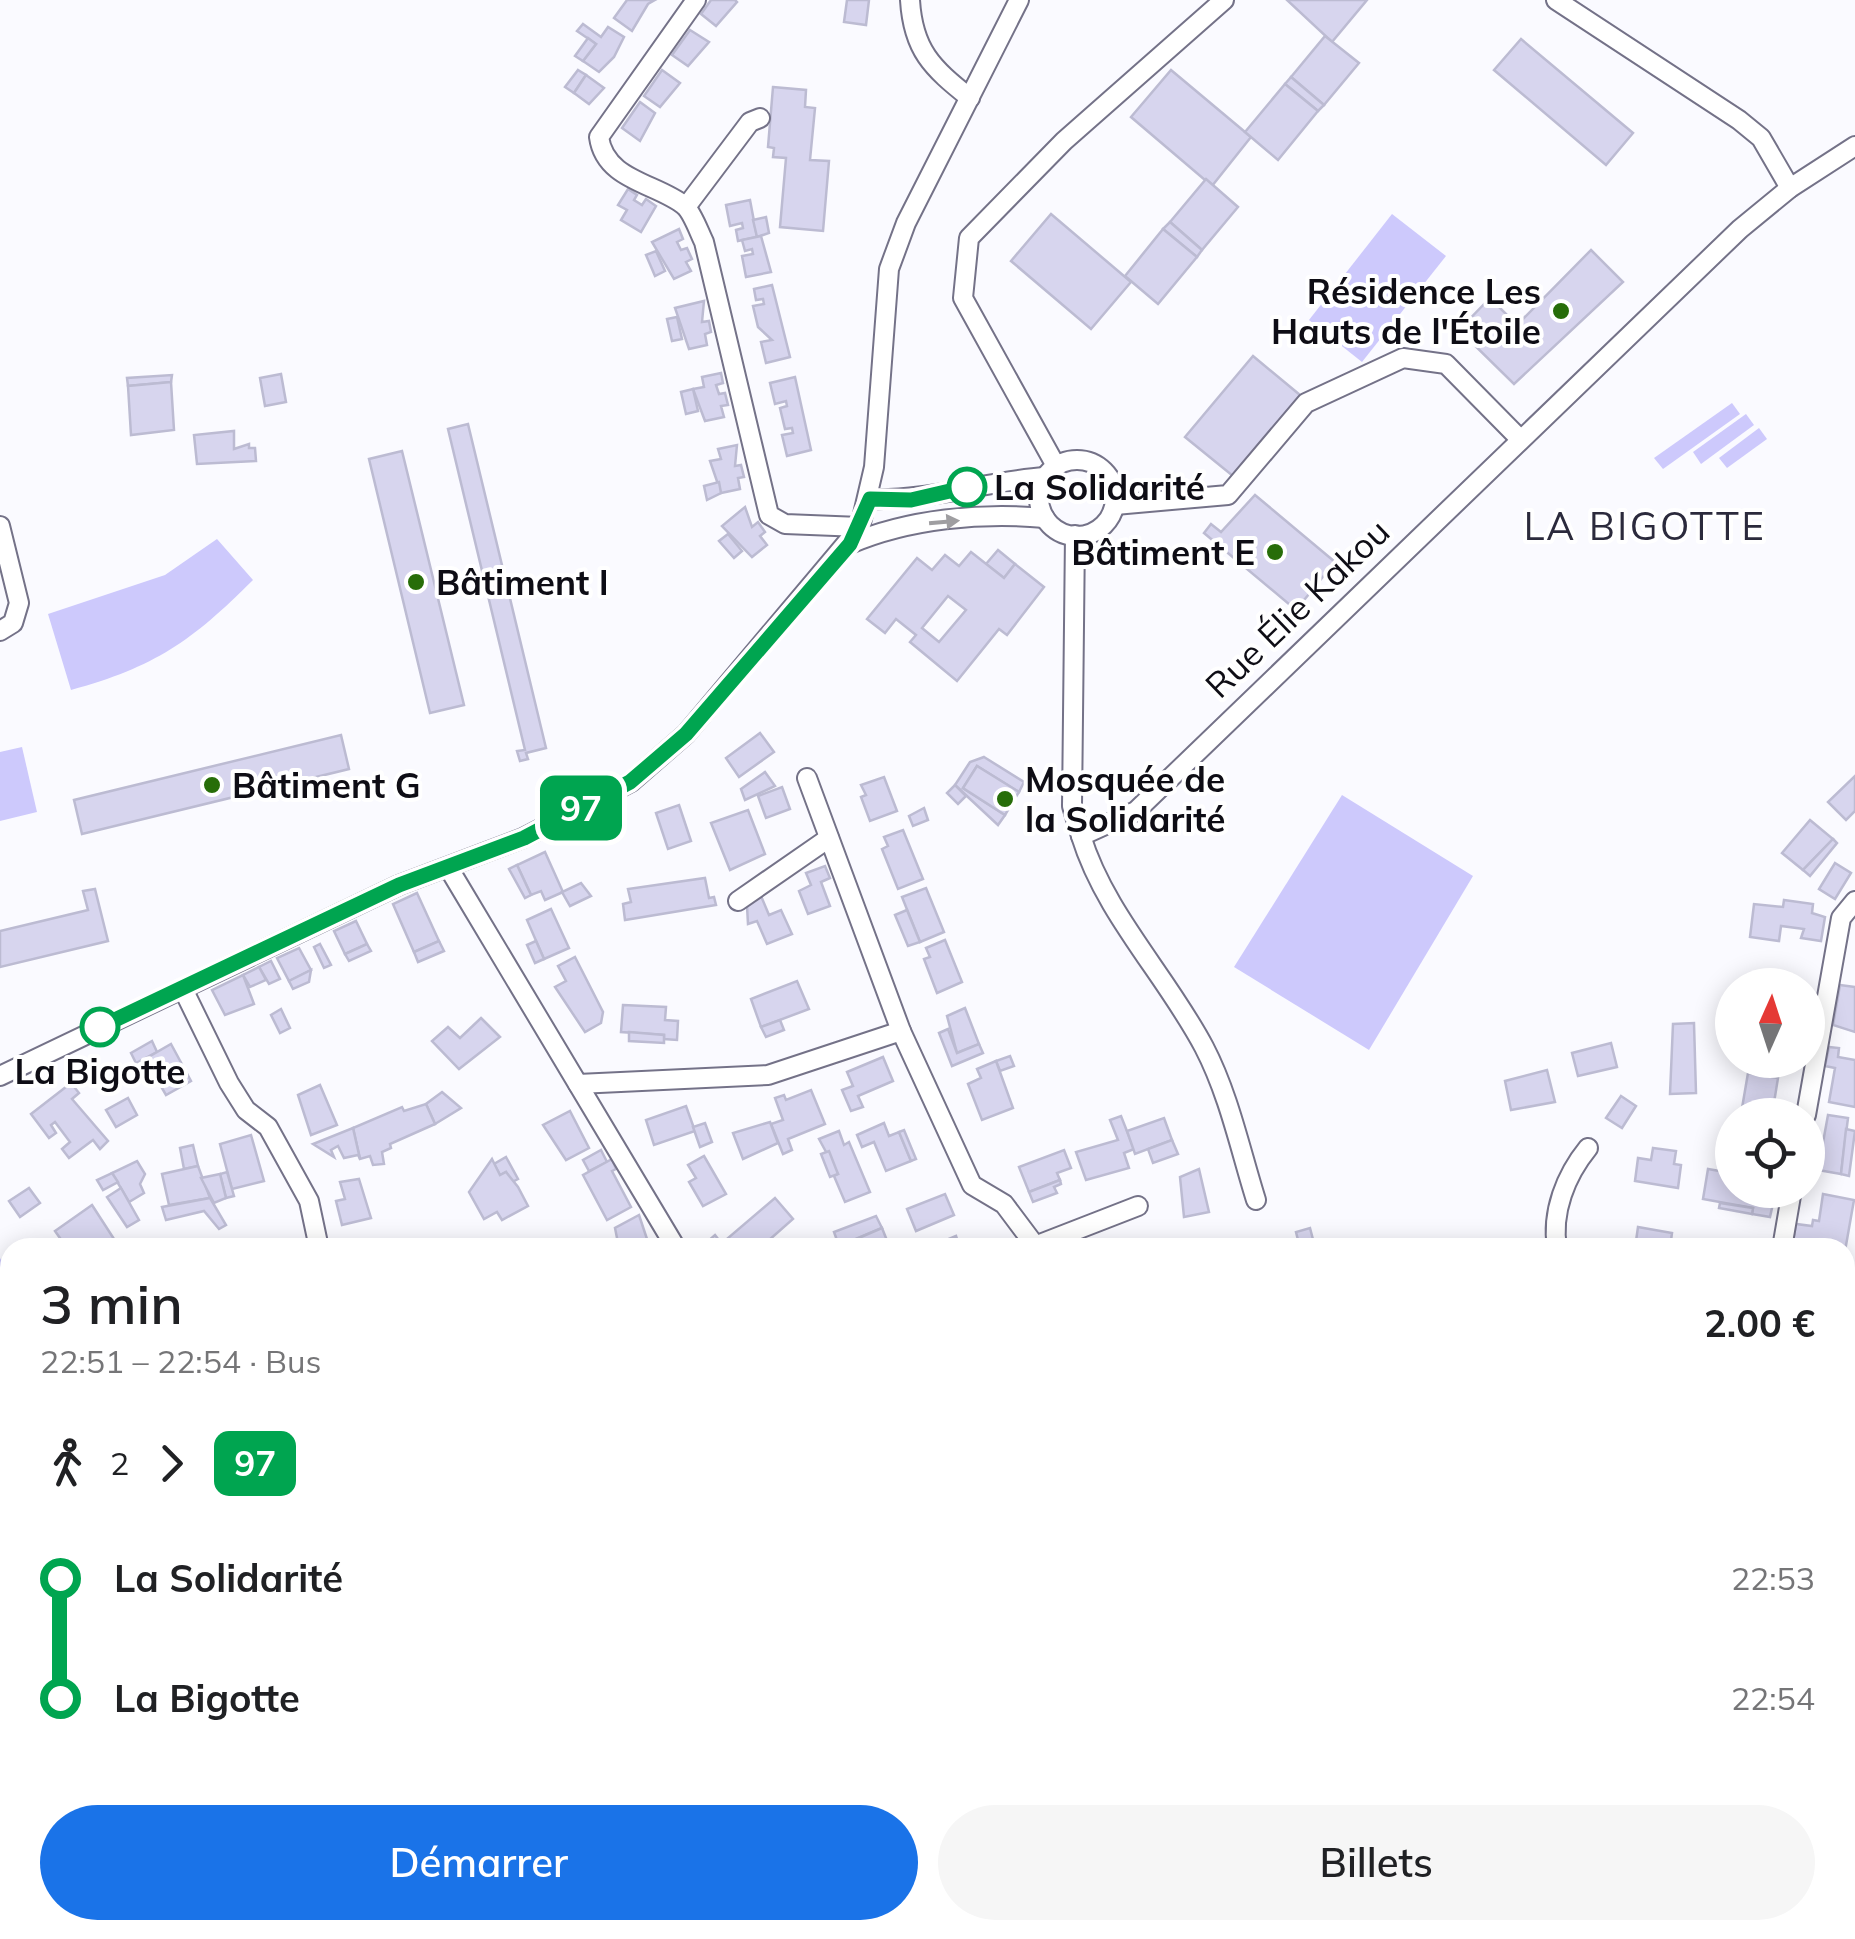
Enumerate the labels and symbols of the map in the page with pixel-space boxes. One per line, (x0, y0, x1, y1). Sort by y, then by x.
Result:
place label: Résidence Les Hauts de l'Étoile (1271, 269, 1541, 353)
marker: Résidence Les Hauts de l'Étoile (1550, 300, 1572, 322)
place label: La Solidarité (994, 465, 1205, 509)
marker: La Solidarité (948, 468, 986, 506)
district label: LA BIGOTTE (1524, 502, 1766, 550)
street label: Rue Élie Kakou (1196, 509, 1398, 707)
one-way arrow (928, 514, 960, 530)
place label: Bâtiment E (1071, 530, 1255, 574)
marker: Bâtiment E (1264, 541, 1286, 563)
place label: Bâtiment I (436, 560, 609, 604)
marker: Bâtiment I (405, 571, 427, 593)
place label: Mosquée de la Solidarité (1025, 757, 1226, 841)
place label: Bâtiment G (232, 763, 421, 807)
marker: Bâtiment G (201, 774, 223, 796)
line badge: 97 (536, 776, 626, 840)
marker: Mosquée de la Solidarité (994, 788, 1016, 810)
north arrow (1715, 968, 1825, 1078)
marker: La Bigotte (81, 1008, 119, 1046)
place label: La Bigotte (14, 1049, 186, 1093)

